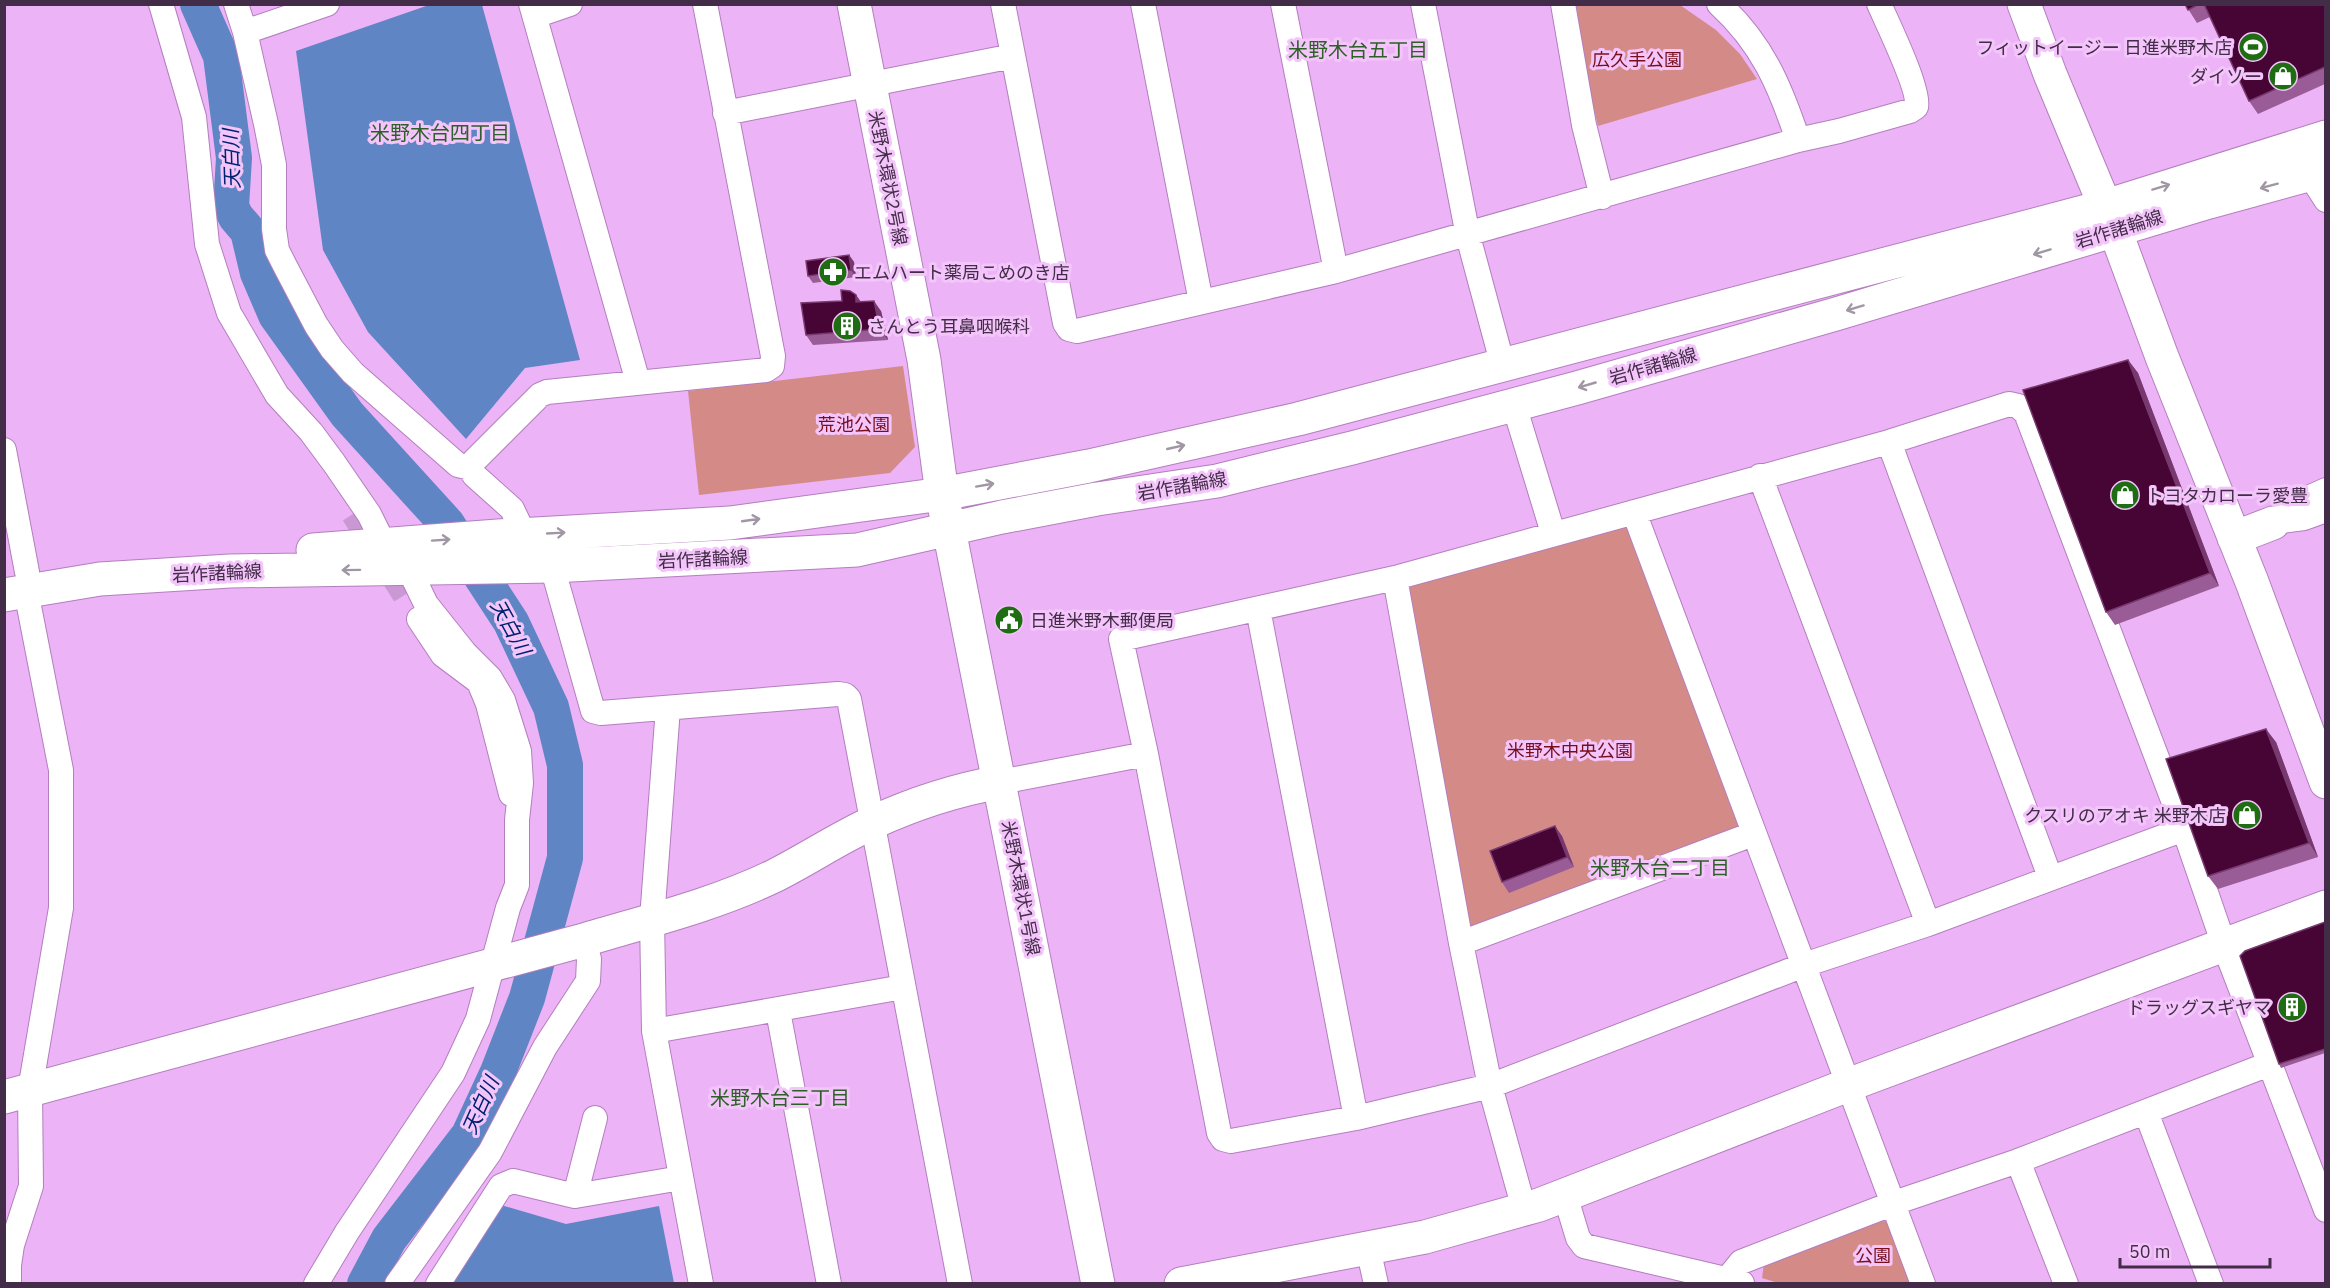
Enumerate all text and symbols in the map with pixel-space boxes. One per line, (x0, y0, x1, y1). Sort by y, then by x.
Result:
sports icon: フィットイージー 日進米野木店 (2237, 31, 2269, 63)
district label: 米野木台五丁目 (1288, 36, 1428, 63)
place label: フィットイージー 日進米野木店 (1976, 36, 2232, 59)
park label: 広久手公園 (1592, 48, 1682, 71)
shop icon: ダイソー (2267, 60, 2299, 92)
place label: ダイソー (2190, 65, 2262, 88)
street label: 米野木環状2号線 (864, 109, 912, 247)
district label: 米野木台四丁目 (370, 119, 510, 146)
water label: 天白川 (216, 127, 246, 189)
one-way arrow (2260, 180, 2279, 192)
one-way arrow (2151, 181, 2170, 192)
street label: 岩作諸輪線 (2073, 205, 2165, 253)
one-way arrow (2033, 247, 2052, 258)
pharmacy icon: エムハート薬局こめのき店 (817, 256, 849, 288)
place label: エムハート薬局こめのき店 (854, 261, 1069, 284)
one-way arrow (1846, 303, 1865, 314)
building icon: さんとう耳鼻咽喉科 (831, 310, 863, 342)
place label: さんとう耳鼻咽喉科 (868, 315, 1030, 338)
street label: 岩作諸輪線 (1607, 343, 1699, 389)
one-way arrow (1578, 380, 1597, 391)
park label: 荒池公園 (818, 413, 890, 436)
one-way arrow (1167, 440, 1186, 452)
street label: 岩作諸輪線 (1136, 467, 1228, 505)
shop icon: トヨタカローラ愛豊 (2109, 479, 2141, 511)
one-way arrow (975, 480, 995, 491)
place label: トヨタカローラ愛豊 (2146, 484, 2308, 507)
one-way arrow (740, 514, 760, 525)
one-way arrow (546, 527, 566, 538)
one-way arrow (431, 534, 450, 545)
street label: 岩作諸輪線 (657, 545, 749, 573)
street label: 岩作諸輪線 (171, 559, 263, 587)
one-way arrow (341, 564, 361, 575)
water label: 天白川 (485, 594, 538, 662)
public building icon: 日進米野木郵便局 (993, 604, 1025, 636)
place label: 日進米野木郵便局 (1030, 609, 1174, 632)
park label: 米野木中央公園 (1507, 739, 1633, 762)
shop icon: クスリのアオキ 米野木店 (2231, 799, 2263, 831)
place label: クスリのアオキ 米野木店 (2024, 804, 2226, 827)
street label: 米野木環状1号線 (997, 819, 1045, 957)
district label: 米野木台二丁目 (1590, 854, 1730, 881)
building icon: ドラッグスギヤマ (2276, 991, 2308, 1023)
place label: ドラッグスギヤマ (2127, 996, 2271, 1019)
water label: 天白川 (455, 1070, 505, 1138)
district label: 米野木台三丁目 (710, 1084, 850, 1111)
scale bar (2120, 1231, 2270, 1269)
text: 50 m (2129, 1240, 2171, 1263)
park label: 公園 (1855, 1244, 1891, 1267)

